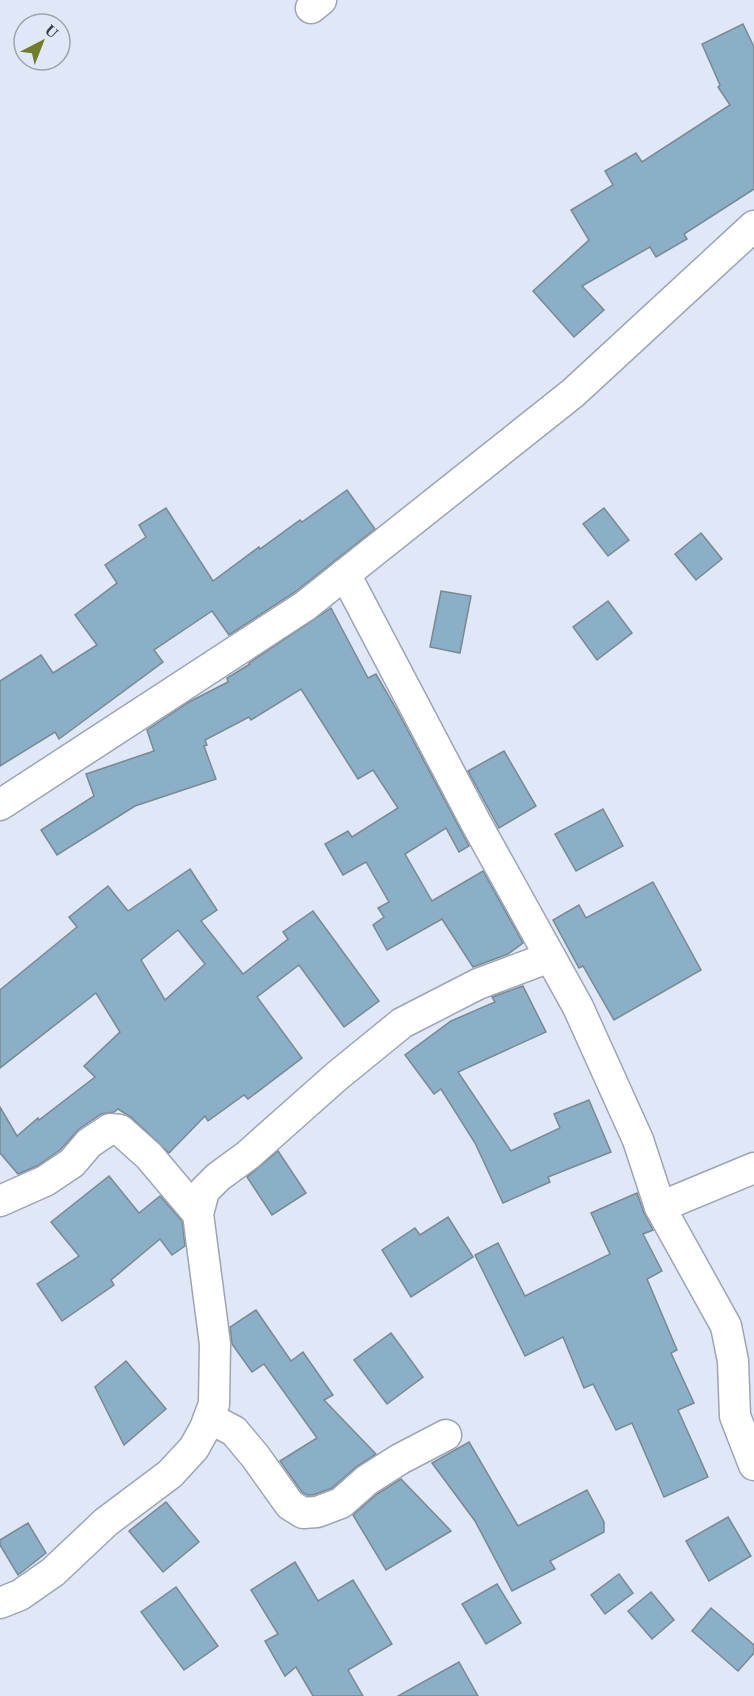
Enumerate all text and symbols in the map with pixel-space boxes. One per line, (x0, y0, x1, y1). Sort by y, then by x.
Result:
north arrow (12, 12, 72, 72)
text: U (42, 21, 62, 42)

